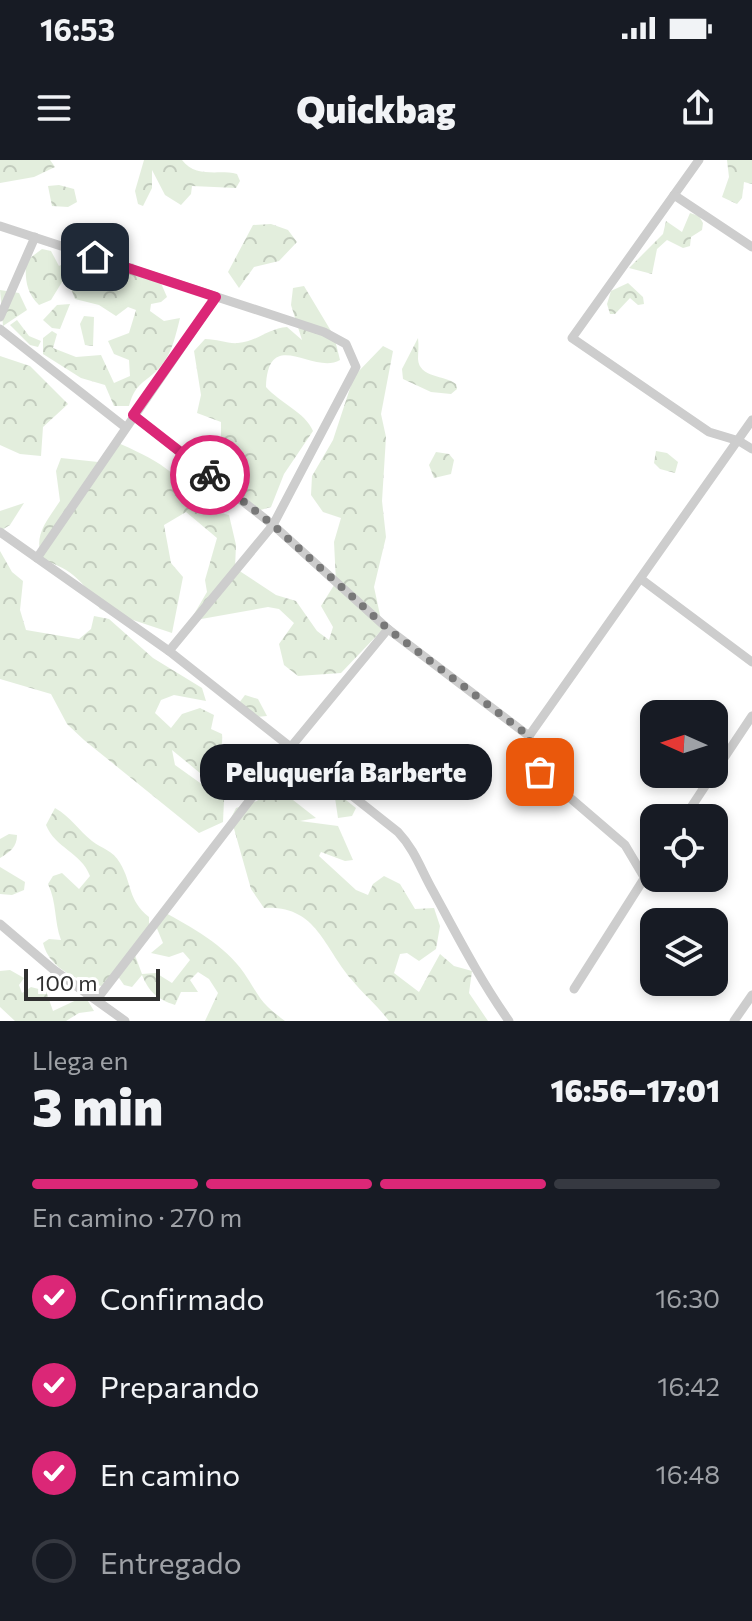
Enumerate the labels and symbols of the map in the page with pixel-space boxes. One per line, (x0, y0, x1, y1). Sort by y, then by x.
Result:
pin (61, 223, 129, 291)
courier (170, 435, 250, 515)
north arrow (640, 700, 728, 788)
pin (506, 738, 574, 806)
callout: Peluquería Barberte (200, 744, 492, 800)
scale bar (24, 965, 160, 1001)

